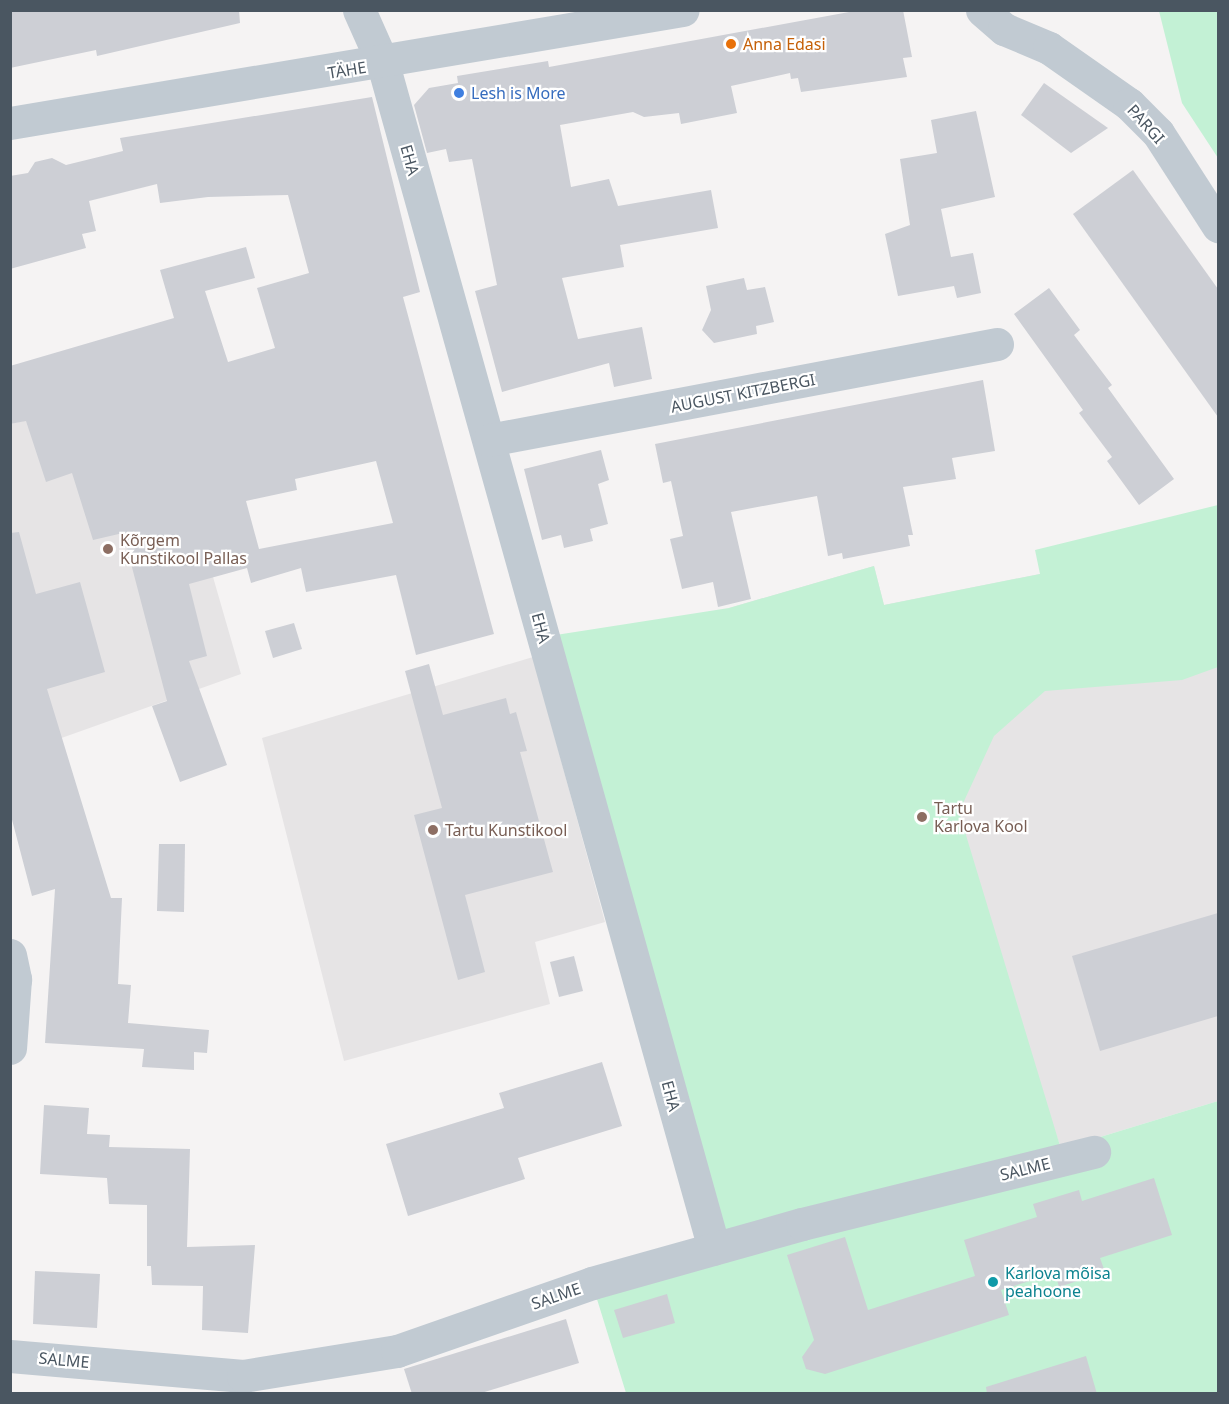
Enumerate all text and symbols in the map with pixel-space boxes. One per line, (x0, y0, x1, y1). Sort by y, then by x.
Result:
place label: Anna Edasi (743, 34, 826, 54)
marker: Anna Edasi (724, 37, 738, 51)
street label: TÄHE (326, 57, 368, 83)
place label: Lesh is More (471, 83, 566, 103)
marker: Lesh is More (452, 86, 466, 100)
street label: PARGI (1123, 100, 1169, 148)
street label: EHA (397, 142, 423, 178)
street label: AUGUST KITZBERGI (669, 370, 817, 416)
place label: Kõrgem Kunstikool Pallas (120, 530, 247, 568)
marker: Kõrgem Kunstikool Pallas (101, 542, 115, 556)
street label: EHA (528, 611, 554, 645)
place label: Tartu Karlova Kool (934, 798, 1028, 836)
marker: Tartu Karlova Kool (915, 810, 929, 824)
place label: Tartu Kunstikool (445, 820, 567, 840)
marker: Tartu Kunstikool (426, 823, 440, 837)
street label: EHA (658, 1079, 684, 1113)
street label: SALME (998, 1154, 1052, 1184)
place label: Karlova mõisa peahoone (1005, 1263, 1111, 1301)
marker: Karlova mõisa peahoone (986, 1275, 1000, 1289)
street label: SALME (529, 1279, 583, 1313)
street label: SALME (38, 1348, 90, 1372)

